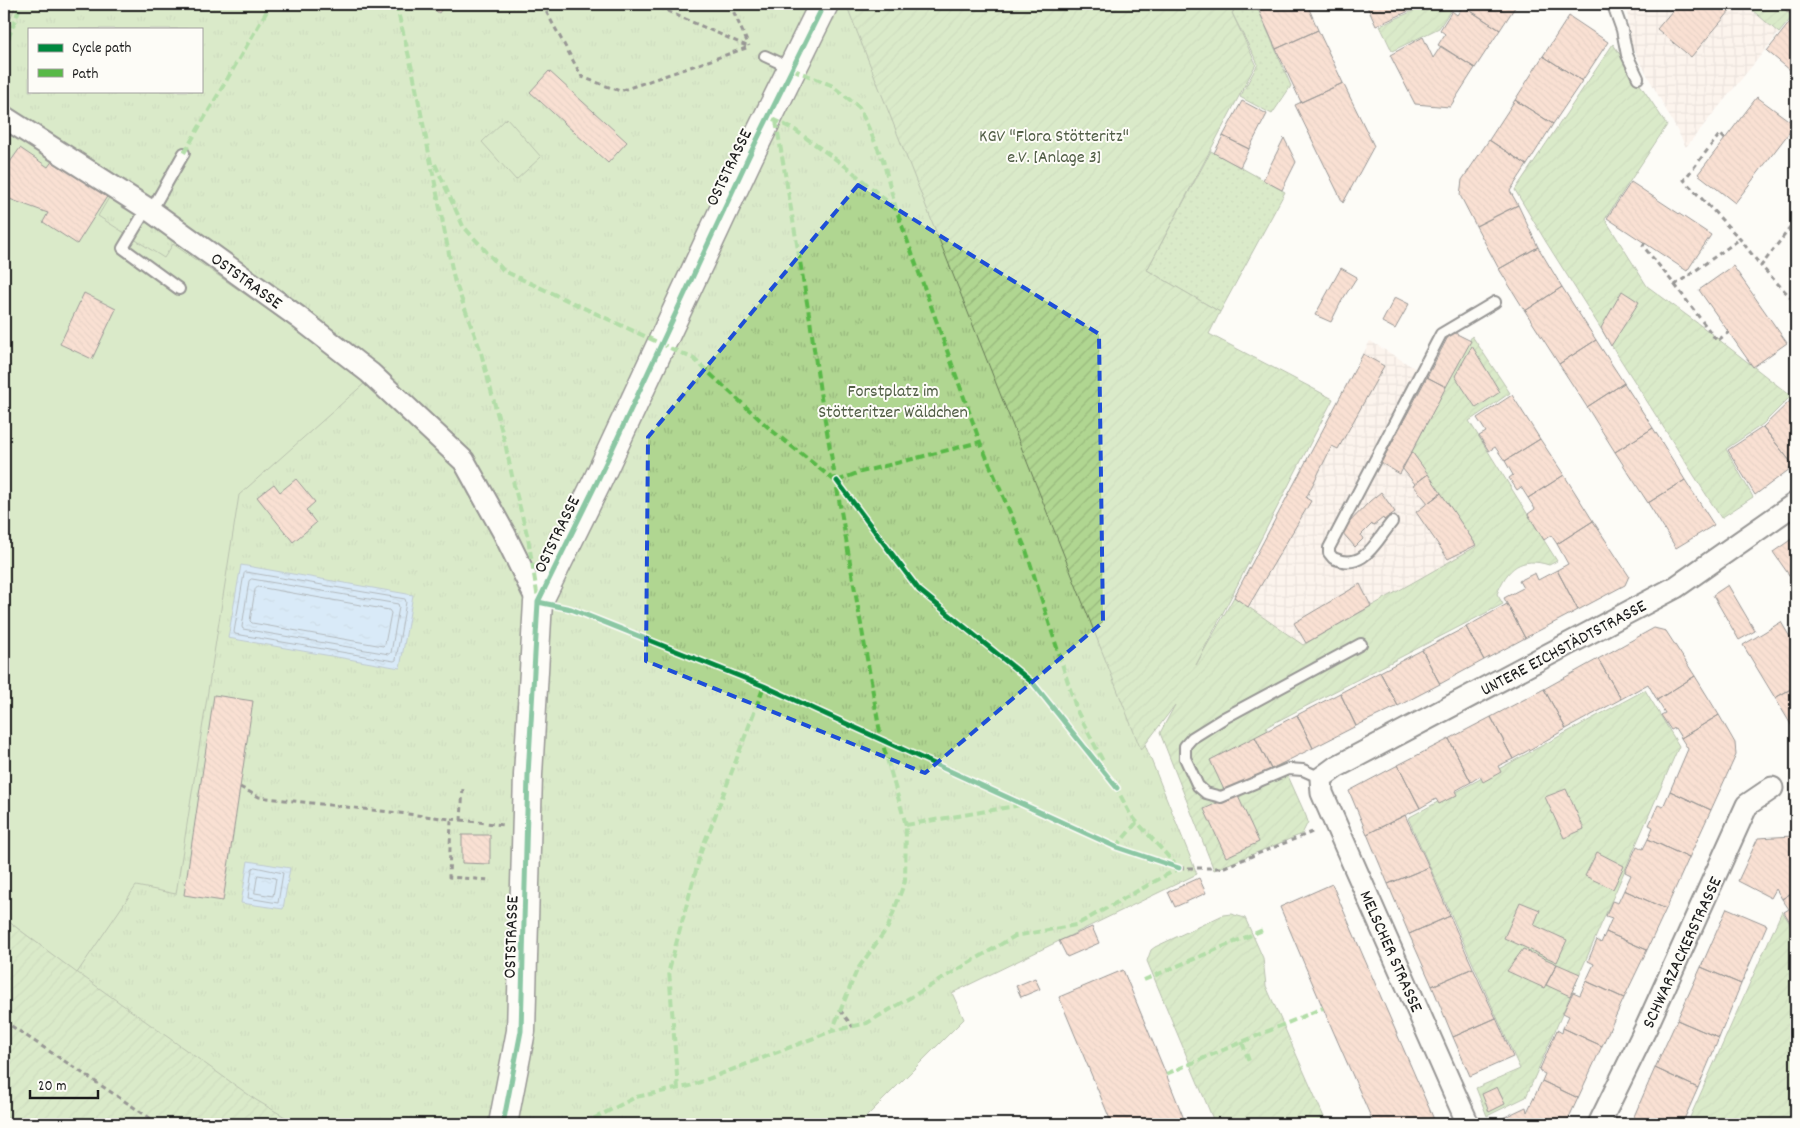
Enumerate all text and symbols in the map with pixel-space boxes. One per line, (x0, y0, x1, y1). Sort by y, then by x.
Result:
legend (28, 28, 202, 92)
text: Cycle path (72, 38, 132, 60)
text: Path (72, 64, 98, 86)
street label: OSTSTRASSE (701, 125, 760, 211)
park label: KGV "Flora Stötteritz" e.V. [Anlage 3] (979, 125, 1129, 171)
street label: OSTSTRASSE (205, 247, 287, 317)
park label: Forstplatz im Stötteritzer Wäldchen (818, 380, 968, 426)
street label: OSTSTRASSE (529, 492, 588, 578)
street label: UNTERE EICHSTÄDTSTRASSE (1477, 595, 1652, 704)
street label: SCHWARZACKERSTRASSE (1637, 873, 1729, 1033)
street label: MELSCHER STRASSE (1352, 887, 1428, 1017)
street label: OSTSTRASSE (499, 895, 526, 979)
scale bar (30, 1068, 98, 1100)
text: 20 m (38, 1076, 66, 1098)

